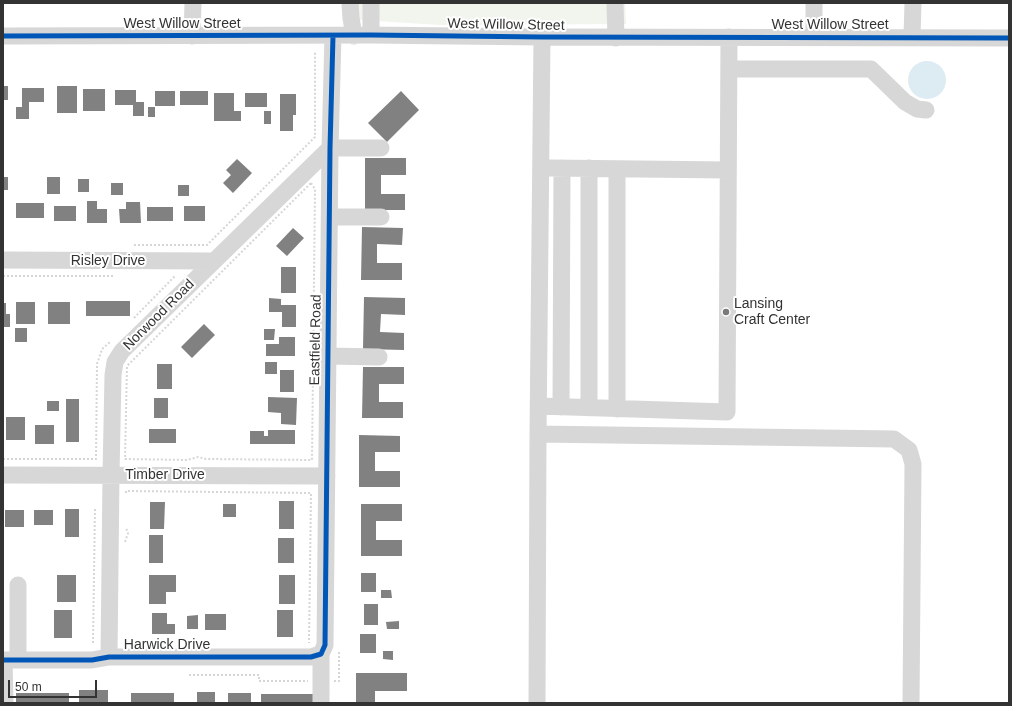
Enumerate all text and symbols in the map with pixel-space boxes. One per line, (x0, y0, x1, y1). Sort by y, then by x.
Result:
street label: West Willow Street (123, 16, 241, 32)
street label: West Willow Street (447, 16, 565, 34)
street label: West Willow Street (771, 17, 889, 33)
street label: Risley Drive (71, 253, 145, 269)
street label: Norwood Road (120, 276, 198, 354)
street label: Eastfield Road (307, 294, 325, 386)
place label: Lansing Craft Center (734, 296, 810, 328)
marker: Lansing Craft Center (721, 307, 731, 317)
street label: Timber Drive (125, 467, 205, 483)
street label: Harwick Drive (124, 637, 210, 653)
scale bar (10, 672, 99, 698)
text: 50 m (15, 680, 42, 694)

